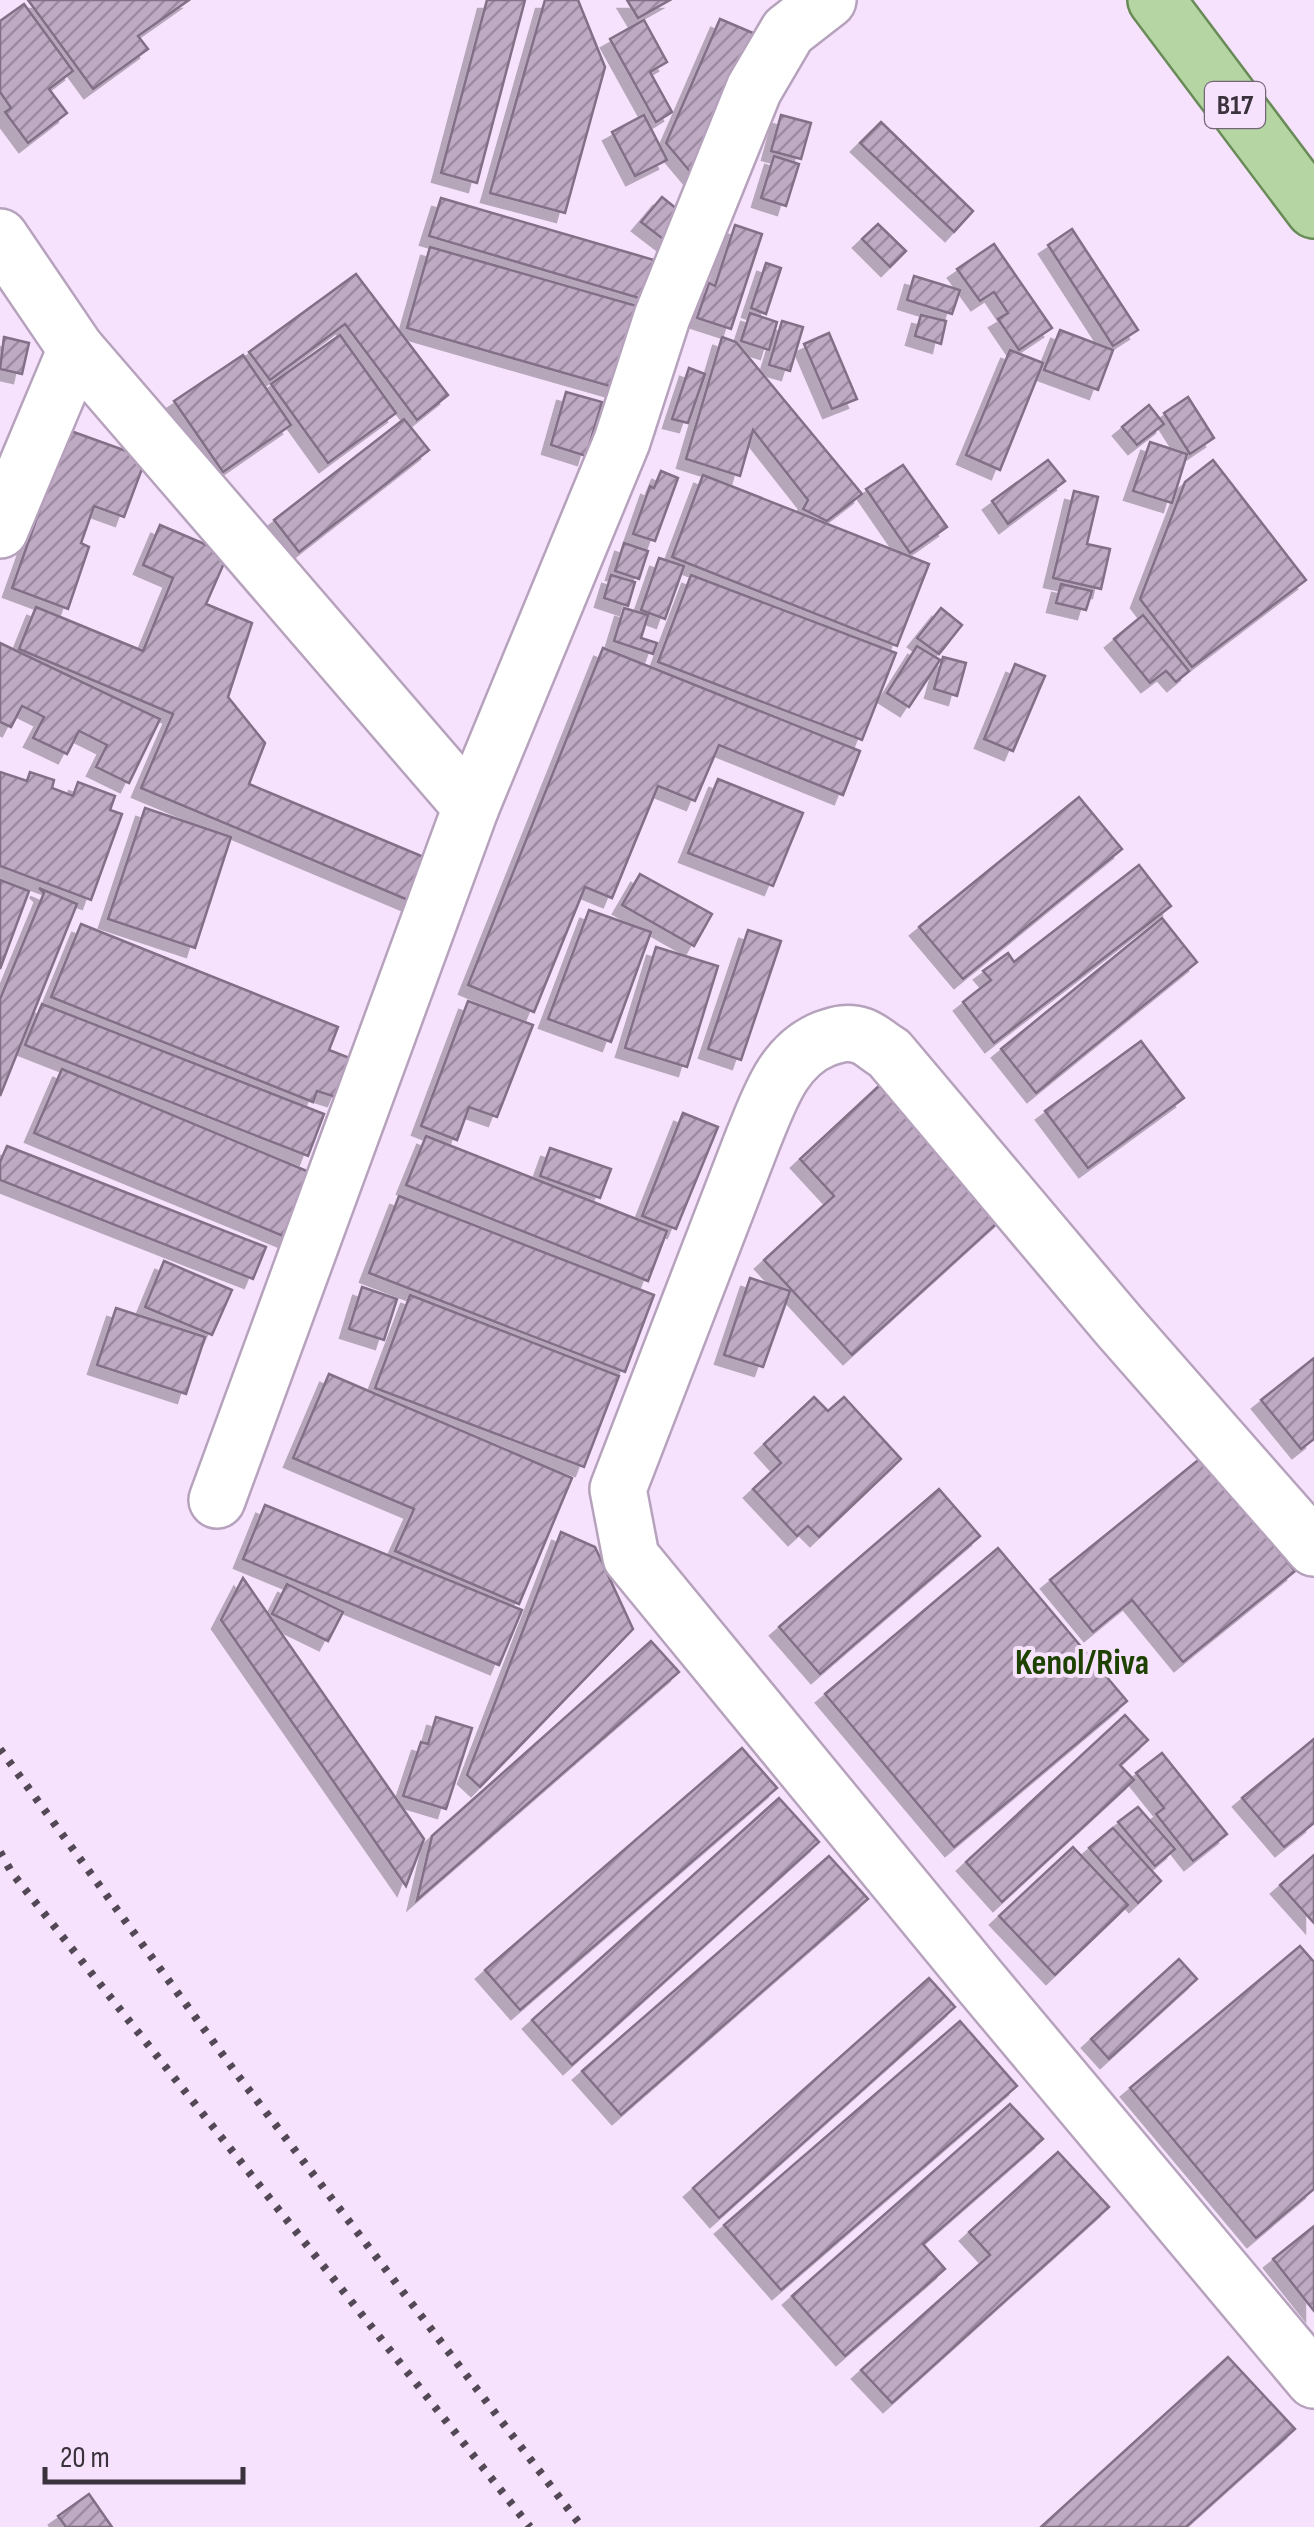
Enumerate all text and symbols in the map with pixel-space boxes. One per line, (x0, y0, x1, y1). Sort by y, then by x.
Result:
road number: B17 (1205, 82, 1265, 128)
district label: Kenol/Riva (1015, 1642, 1149, 1685)
scale bar (45, 2422, 242, 2484)
text: 20 m (60, 2440, 110, 2476)

